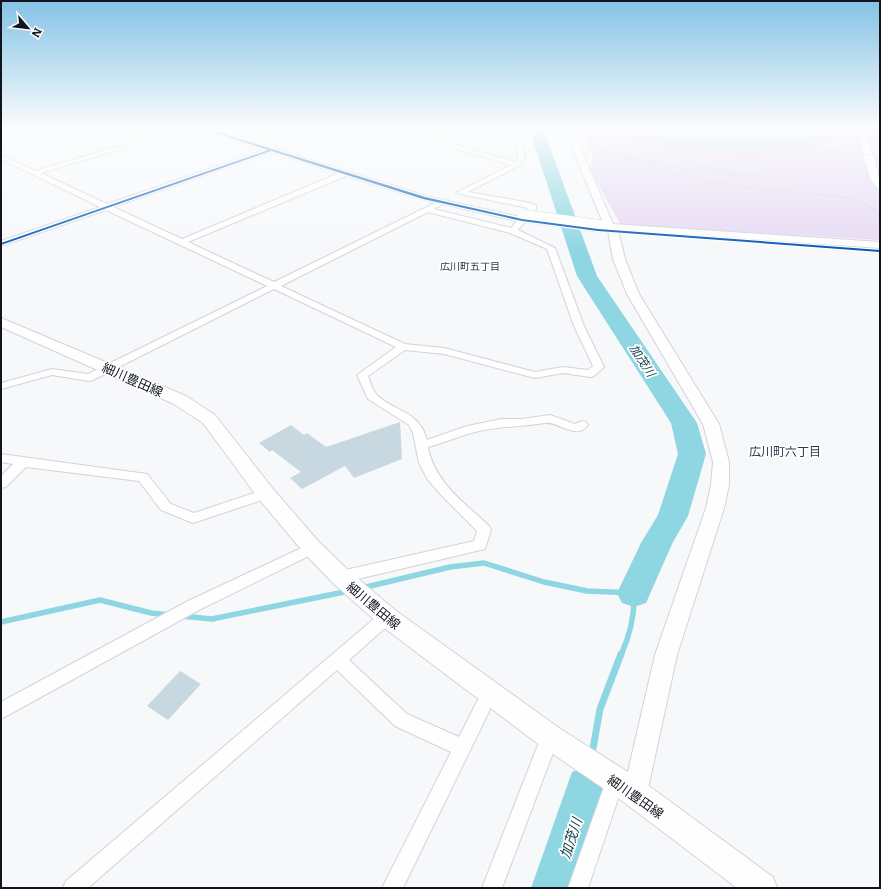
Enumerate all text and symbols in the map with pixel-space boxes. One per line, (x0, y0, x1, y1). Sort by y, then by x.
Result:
north arrow (8, 8, 48, 48)
text: N (28, 25, 47, 41)
district label: 広川町五丁目 (440, 258, 500, 273)
water label: 加茂川 (626, 340, 661, 382)
street label: 細川豊田線 (99, 357, 167, 401)
district label: 広川町六丁目 (749, 442, 821, 460)
street label: 細川豊田線 (343, 577, 405, 633)
street label: 細川豊田線 (604, 770, 668, 822)
water label: 加茂川 (554, 813, 587, 861)

